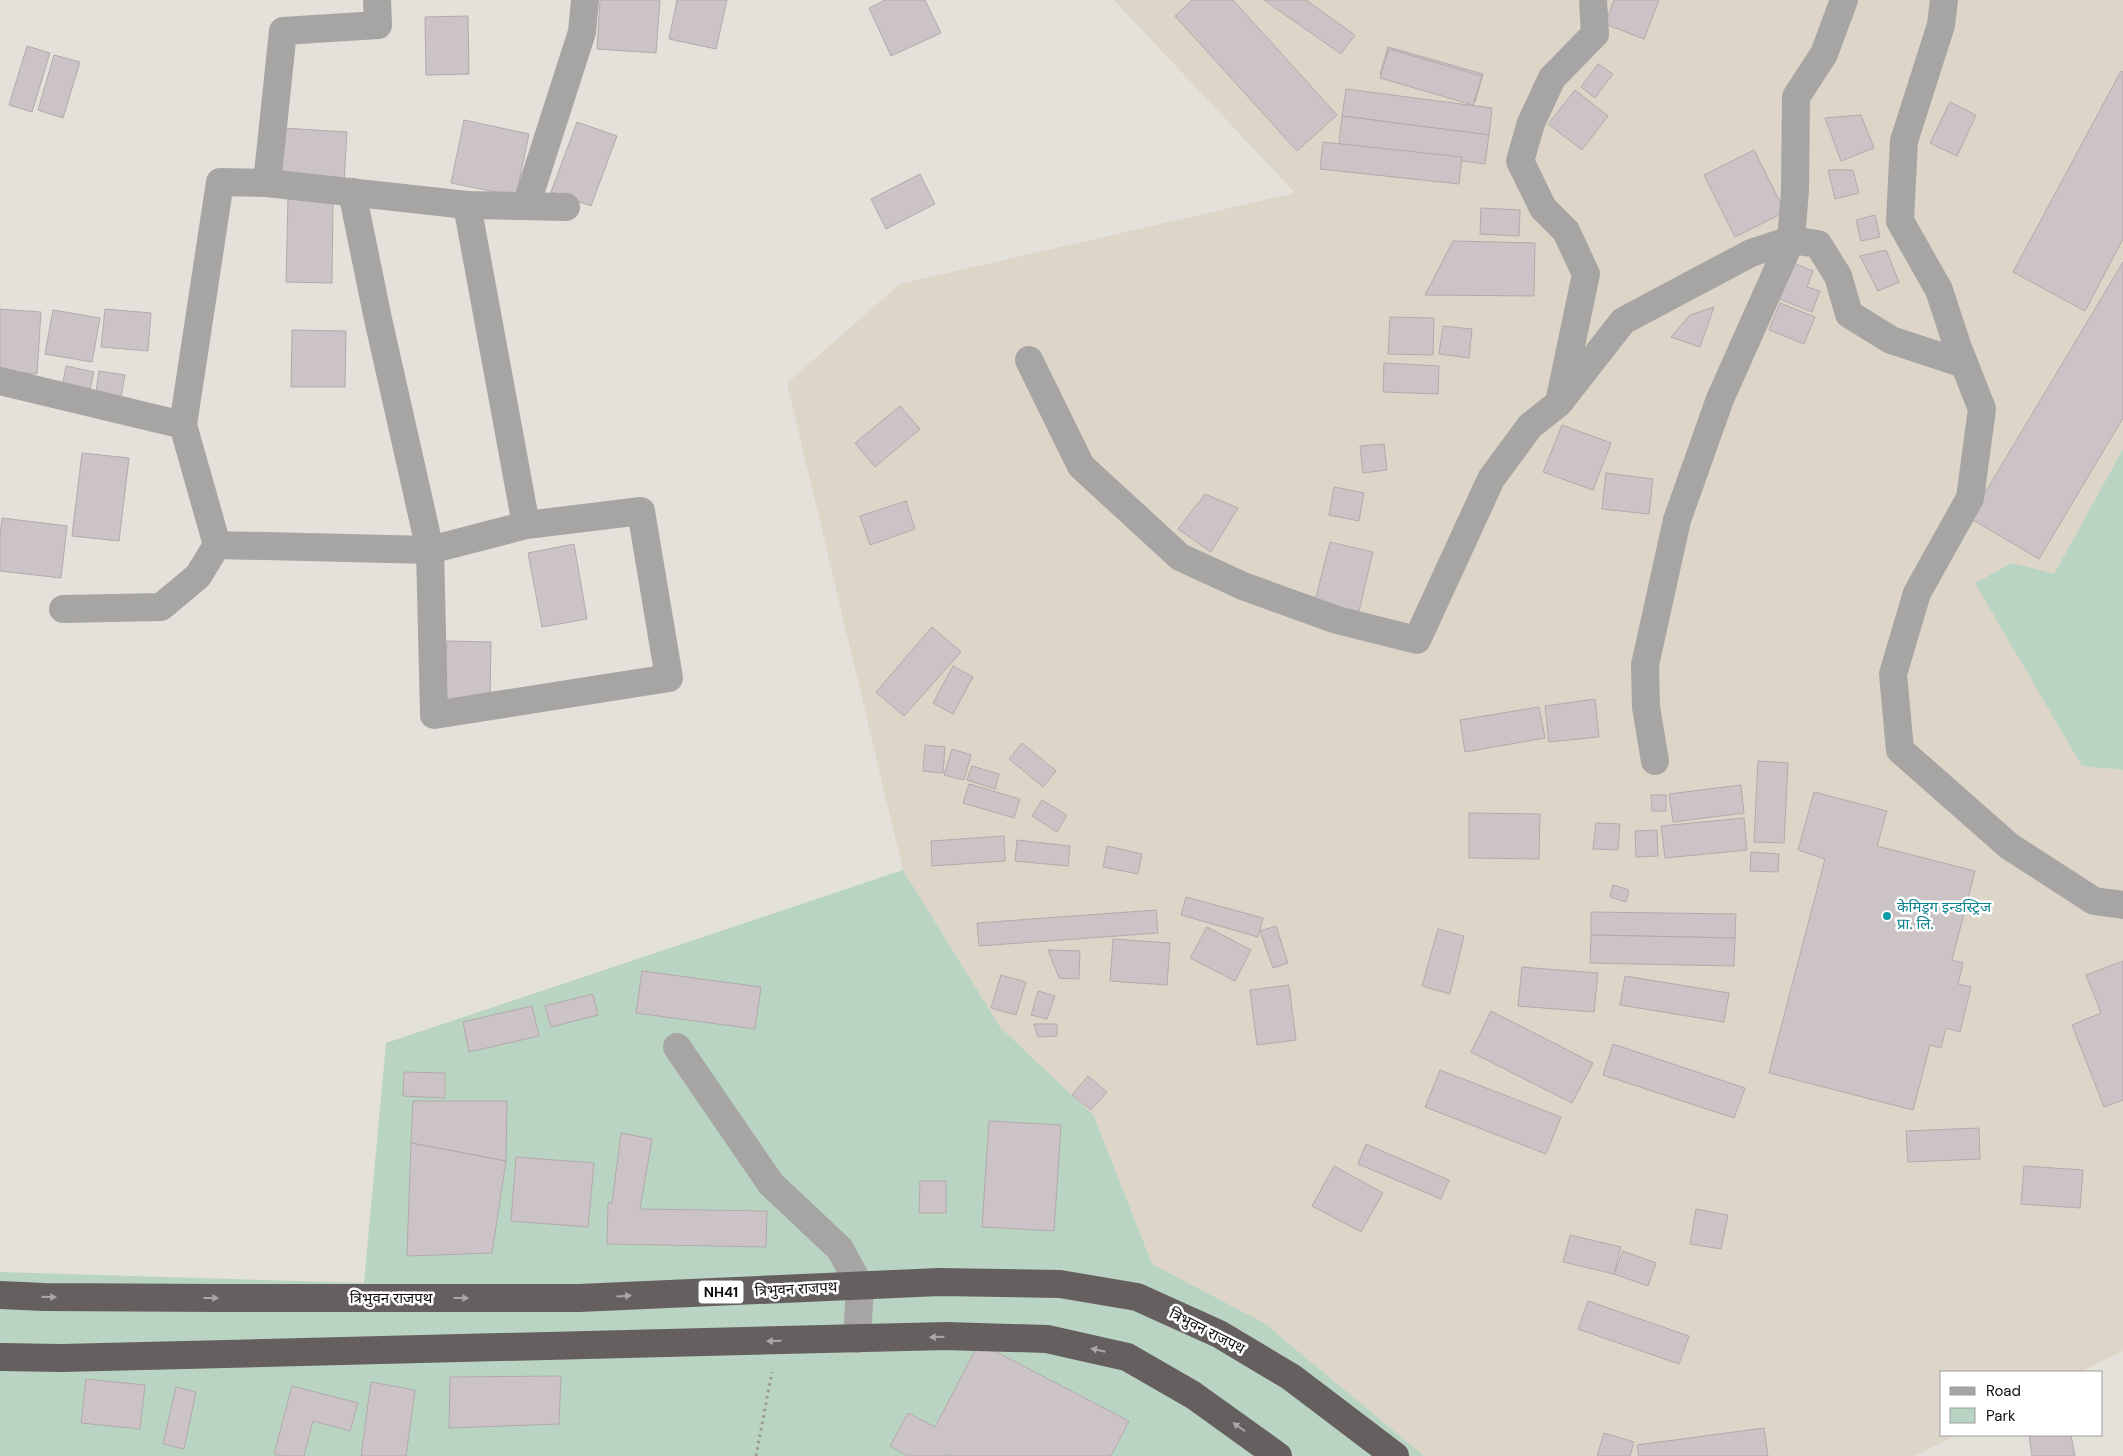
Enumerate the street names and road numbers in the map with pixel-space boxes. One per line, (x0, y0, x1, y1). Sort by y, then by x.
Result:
street label: त्रिभुवन राजपथ (754, 1277, 838, 1301)
road number: NH41 (698, 1280, 744, 1304)
street label: त्रिभुवन राजपथ (350, 1288, 433, 1308)
street label: त्रिभुवन राजपथ (1166, 1303, 1249, 1359)

